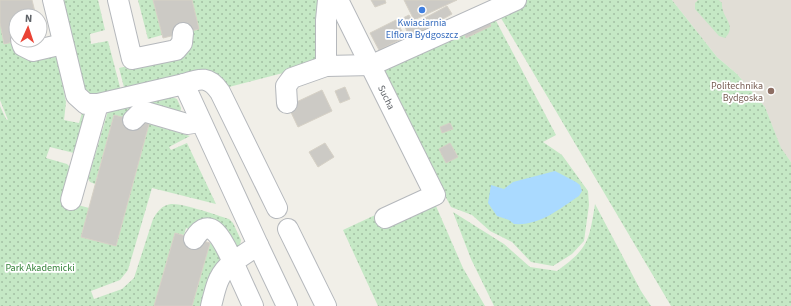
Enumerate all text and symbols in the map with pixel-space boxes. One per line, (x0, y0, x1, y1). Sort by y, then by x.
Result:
marker: Kwiaciarnia Elflora Bydgoszcz (417, 5, 427, 15)
north arrow (8, 8, 48, 48)
text: N (24, 11, 33, 26)
place label: Kwiaciarnia Elflora Bydgoszcz (386, 16, 458, 42)
place label: Politechnika Bydgoska (711, 79, 763, 105)
street label: Sucha (374, 83, 398, 112)
marker: Politechnika Bydgoska (766, 86, 776, 96)
park label: Park Akademicki (5, 261, 75, 275)

